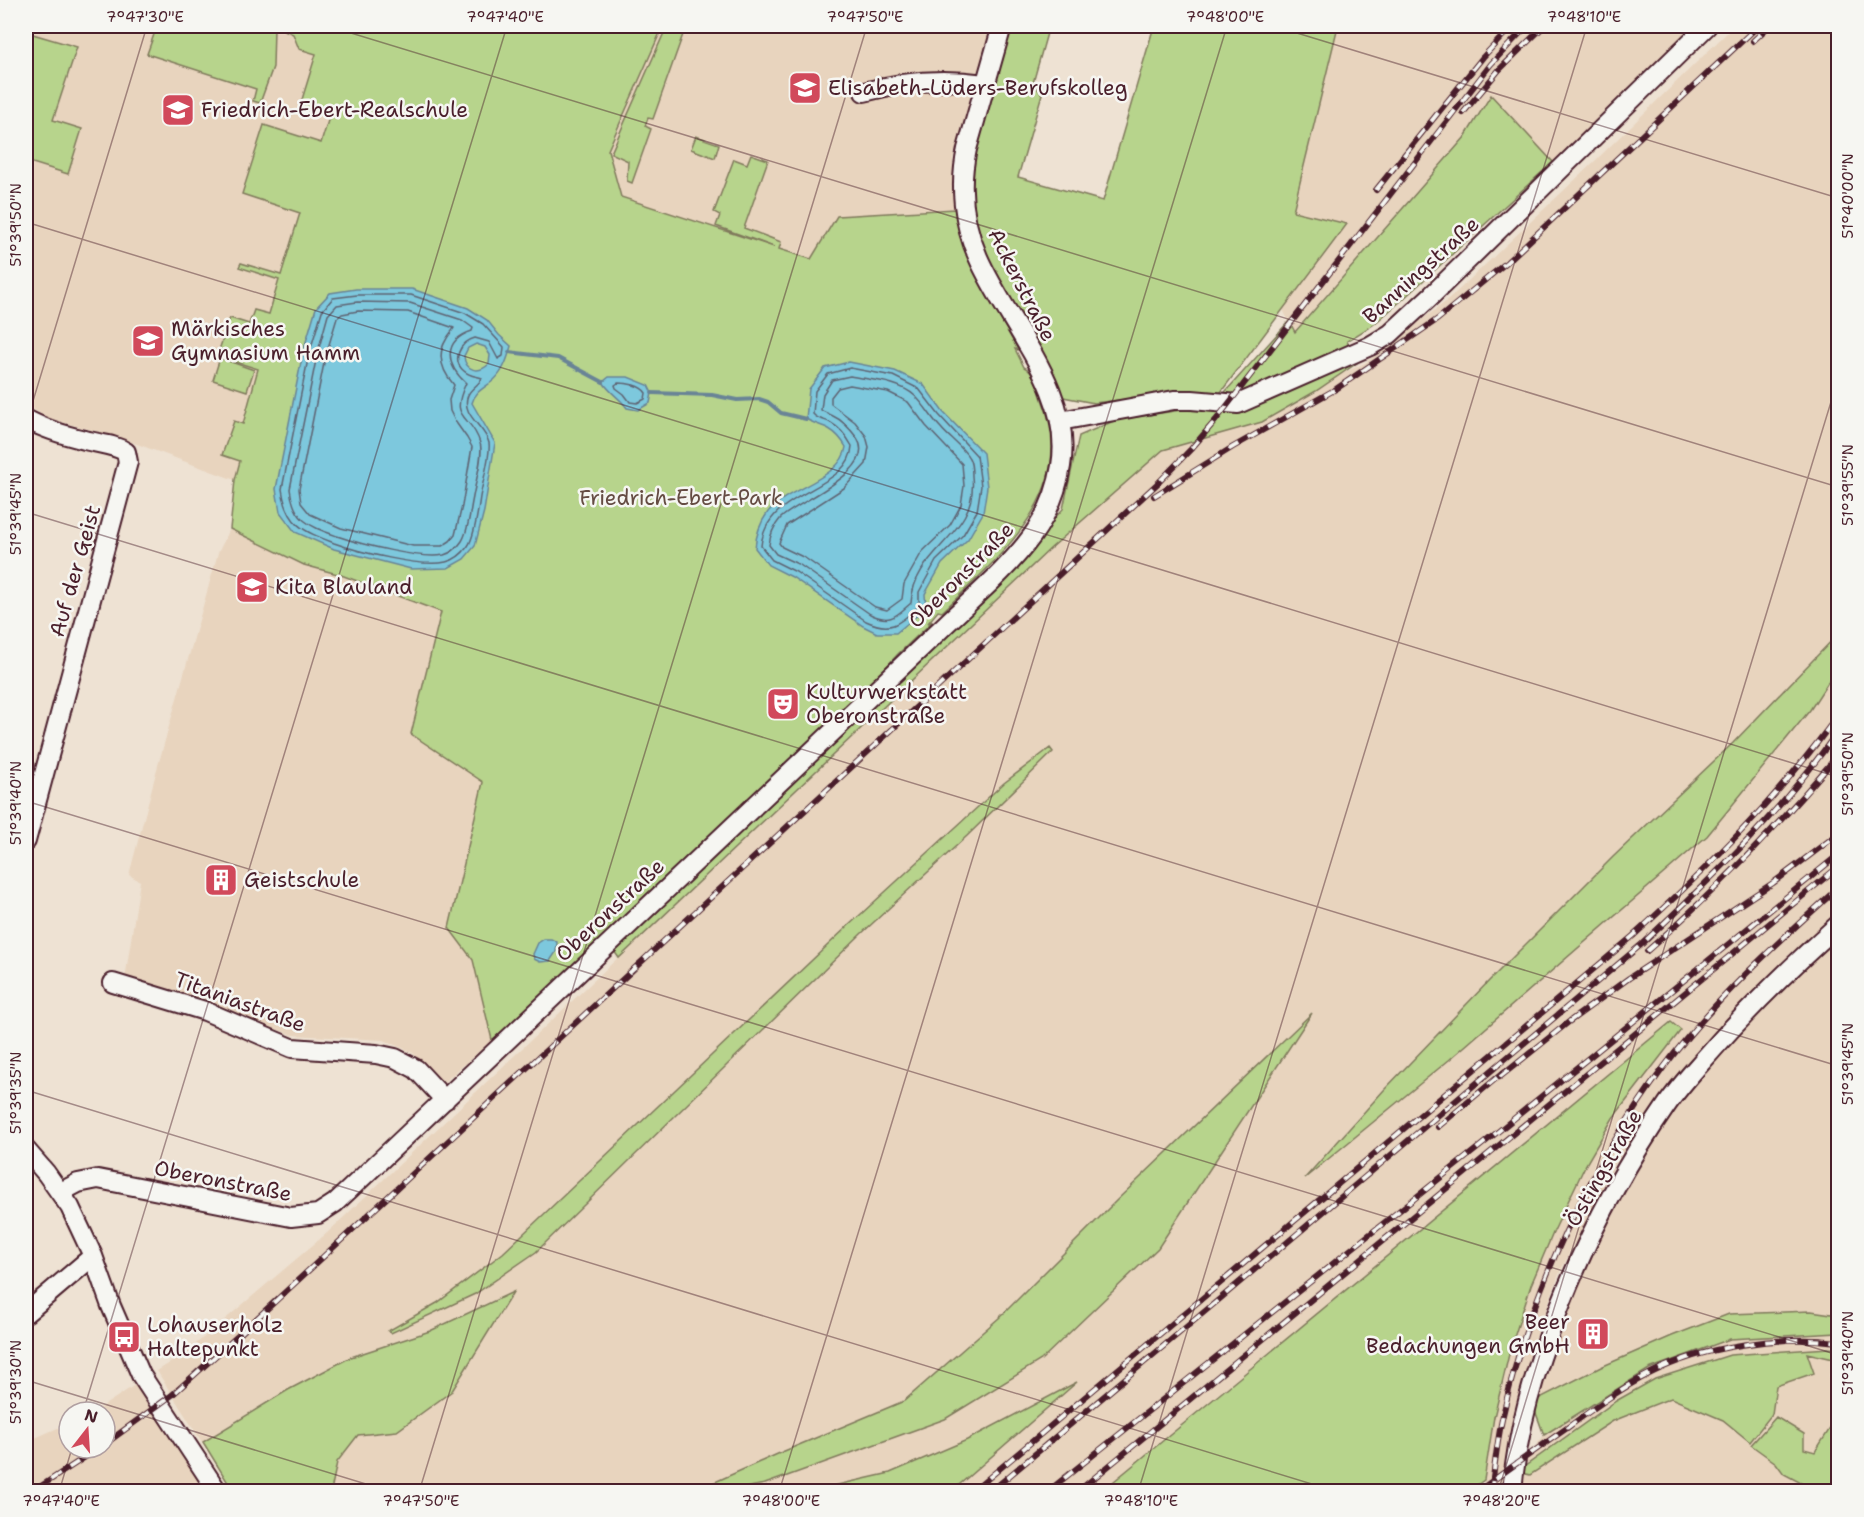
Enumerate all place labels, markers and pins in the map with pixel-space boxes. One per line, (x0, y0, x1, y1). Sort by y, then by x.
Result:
school or university icon: Elisabeth-Lüders-Berufskolleg (787, 70, 823, 106)
place label: Elisabeth-Lüders-Berufskolleg (828, 74, 1128, 102)
school or university icon: Friedrich-Ebert-Realschule (160, 92, 196, 128)
place label: Friedrich-Ebert-Realschule (201, 96, 468, 124)
place label: Märkisches Gymnasium Hamm (171, 315, 360, 367)
school or university icon: Märkisches Gymnasium Hamm (130, 323, 166, 359)
school or university icon: Kita Blauland (234, 569, 270, 605)
place label: Kita Blauland (275, 573, 413, 601)
place label: Kulturwerkstatt Oberonstraße (806, 678, 967, 730)
theatre icon: Kulturwerkstatt Oberonstraße (765, 686, 801, 722)
building icon: Geistschule (203, 862, 239, 898)
place label: Geistschule (244, 866, 360, 894)
place label: Beer Bedachungen GmbH (1366, 1308, 1570, 1360)
place label: Lohauserholz Haltepunkt (147, 1311, 283, 1363)
building icon: Beer Bedachungen GmbH (1575, 1316, 1611, 1352)
bus stop icon: Lohauserholz Haltepunkt (106, 1319, 142, 1355)

